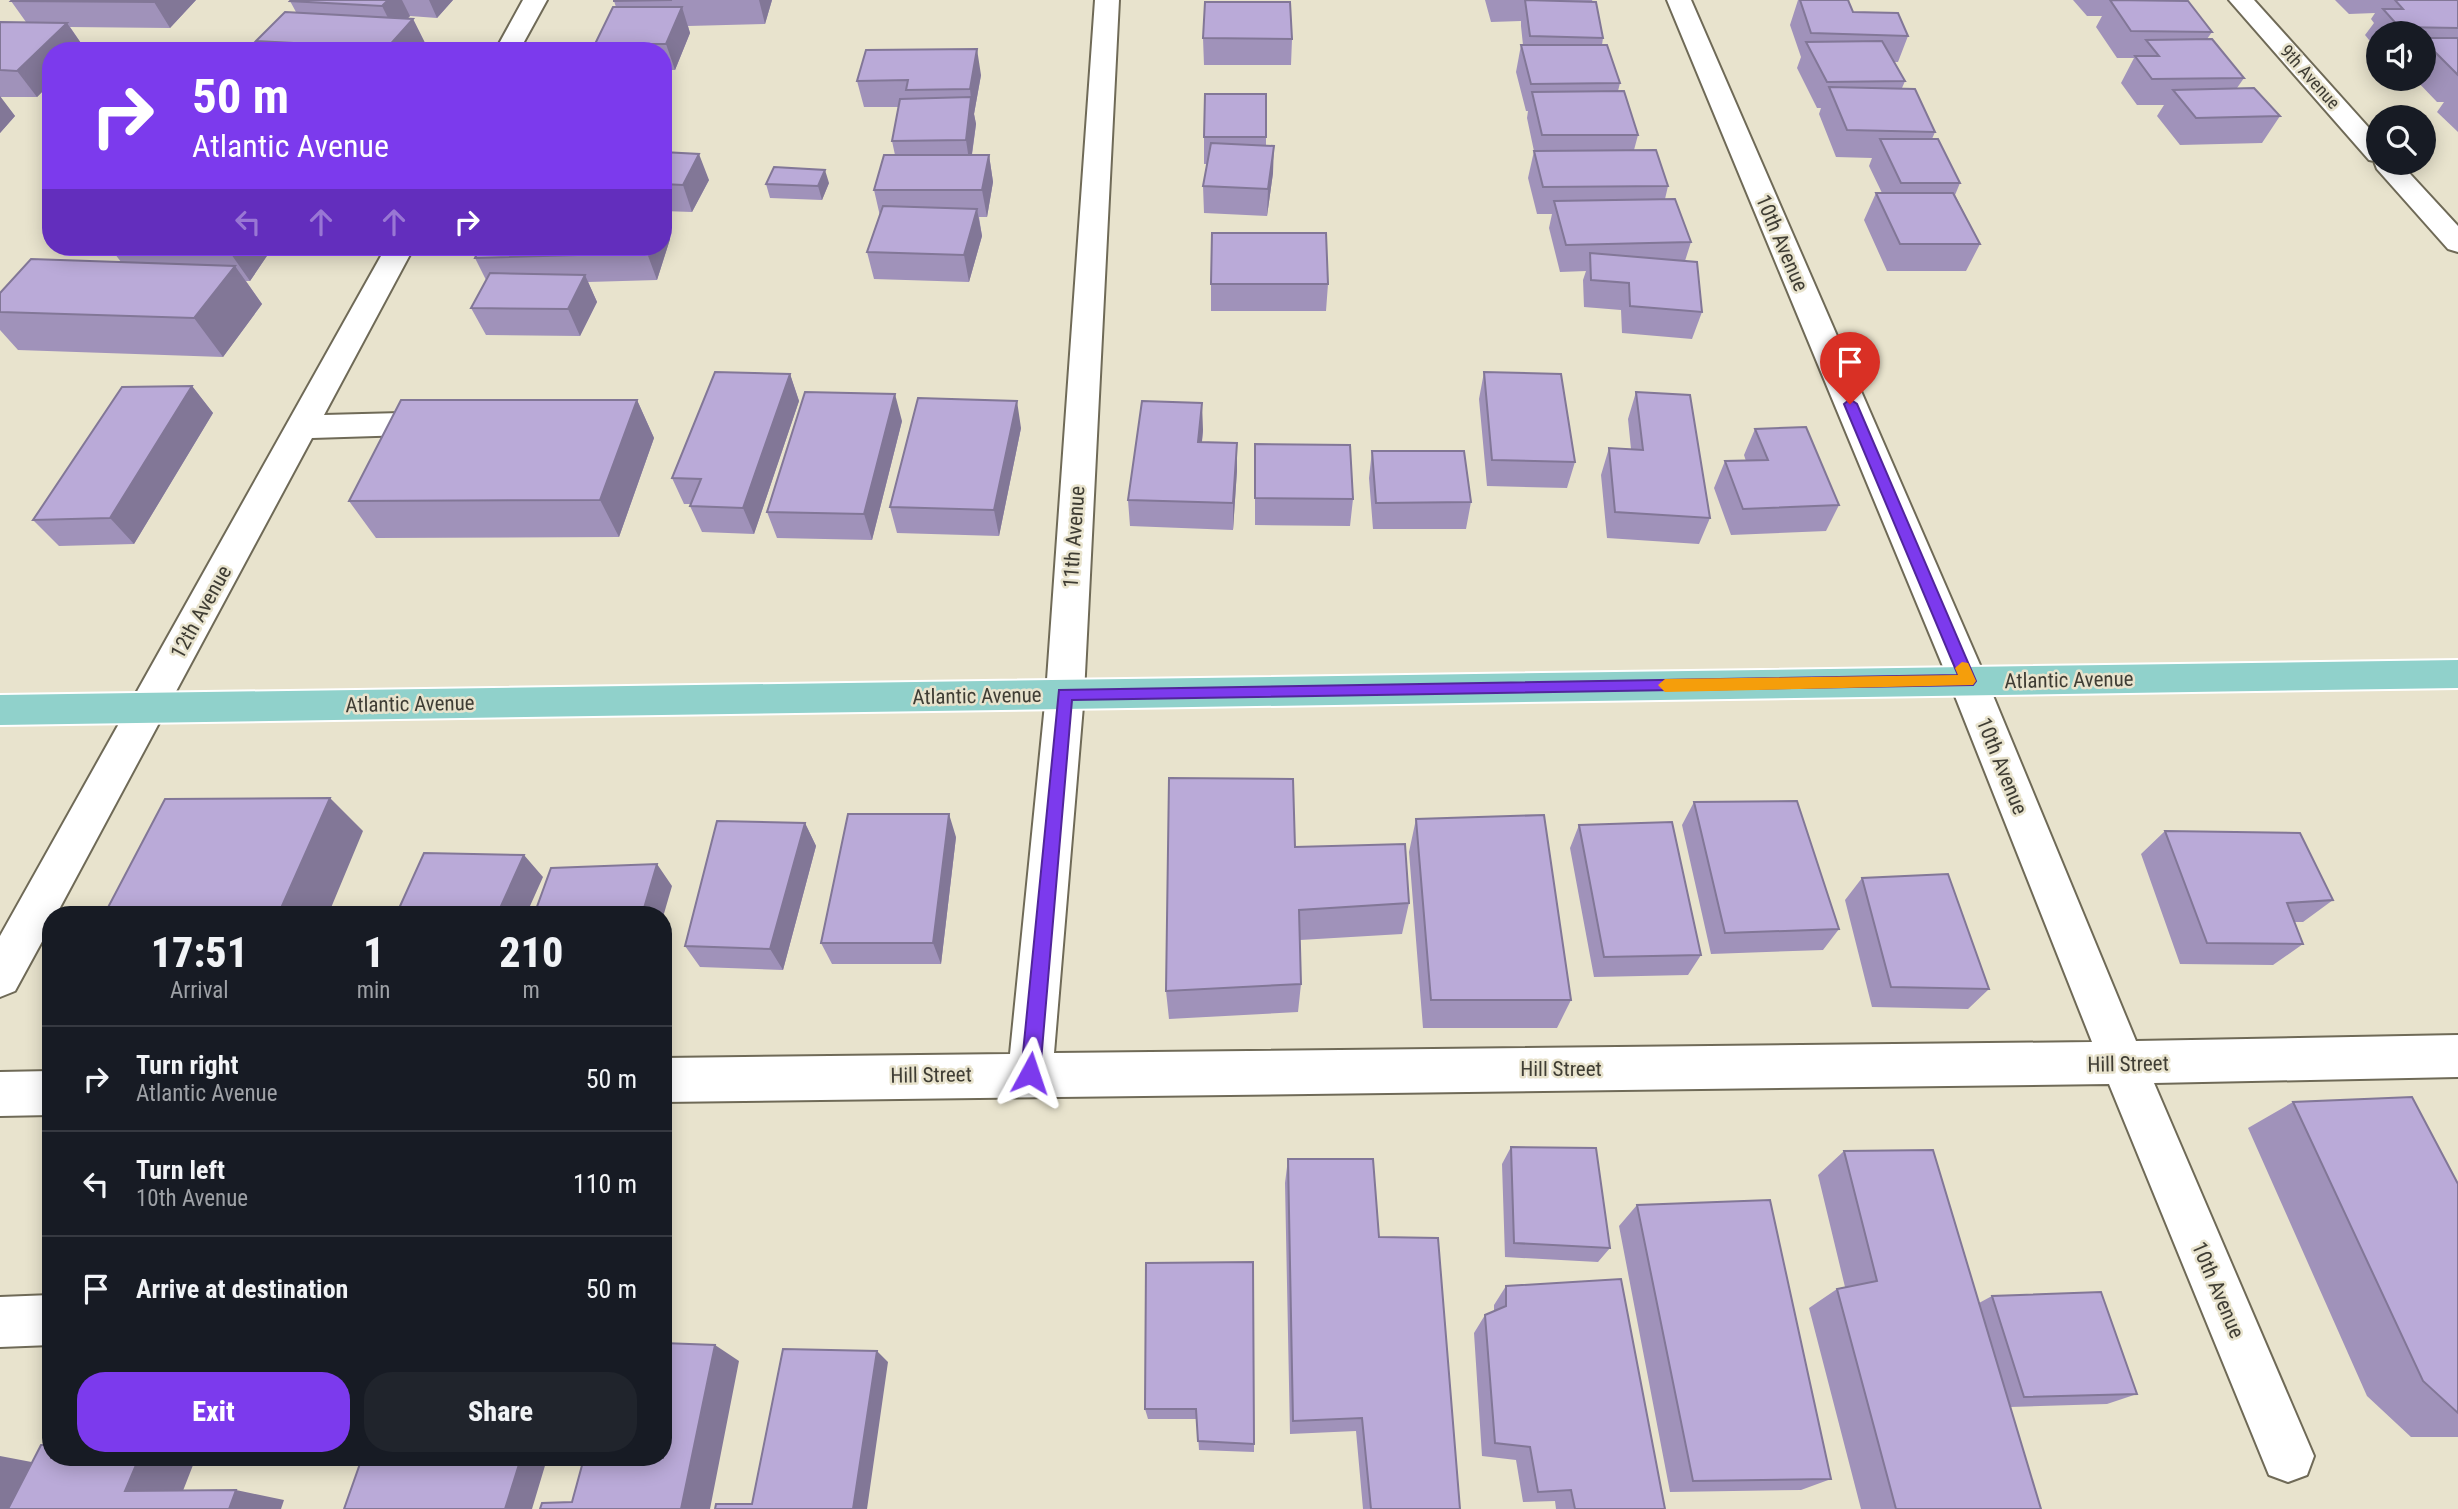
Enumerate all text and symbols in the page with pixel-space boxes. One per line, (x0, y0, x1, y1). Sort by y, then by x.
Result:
map controls (2366, 21, 2436, 175)
button: sound (2366, 21, 2436, 91)
street label: 9th Avenue (2276, 40, 2345, 113)
text: 50 m (192, 68, 289, 125)
icon: right (77, 70, 168, 161)
button: search (2366, 105, 2436, 175)
text: Atlantic Avenue (192, 127, 389, 165)
street label: 10th Avenue (1751, 191, 1813, 295)
icon: left (229, 203, 267, 241)
icon: ahead (302, 203, 340, 241)
icon: ahead (375, 203, 413, 241)
icon: right (448, 203, 486, 241)
pin (1820, 332, 1880, 404)
icon: arrive (1831, 343, 1869, 381)
street label: 11th Avenue (1058, 485, 1090, 589)
street label: 12th Avenue (166, 561, 236, 663)
street label: Atlantic Avenue (2004, 667, 2134, 693)
street label: Atlantic Avenue (912, 683, 1042, 709)
street label: Atlantic Avenue (345, 691, 475, 717)
street label: 10th Avenue (1972, 714, 2032, 818)
text: 17:51 (151, 928, 248, 977)
text: 1 (363, 928, 384, 977)
text: 210 (499, 928, 563, 977)
text: Arrival (170, 977, 229, 1004)
text: min (357, 977, 390, 1004)
text: m (523, 977, 540, 1004)
position arrow (993, 1036, 1067, 1110)
text: Turn right (136, 1050, 238, 1080)
street label: Hill Street (2087, 1051, 2169, 1077)
street label: Hill Street (1520, 1057, 1602, 1081)
icon: right (77, 1060, 115, 1098)
street label: Hill Street (890, 1062, 972, 1088)
text: 50 m (586, 1064, 637, 1094)
text: Atlantic Avenue (136, 1080, 278, 1107)
text: Turn left (136, 1155, 225, 1185)
icon: left (77, 1165, 115, 1203)
text: 110 m (573, 1169, 637, 1199)
text: 10th Avenue (136, 1185, 248, 1212)
street label: 10th Avenue (2187, 1238, 2249, 1342)
icon: arrive (77, 1270, 115, 1308)
text: Arrive at destination (136, 1274, 348, 1304)
text: 50 m (586, 1274, 637, 1304)
button: Exit (77, 1372, 350, 1452)
button: Share (364, 1372, 637, 1452)

